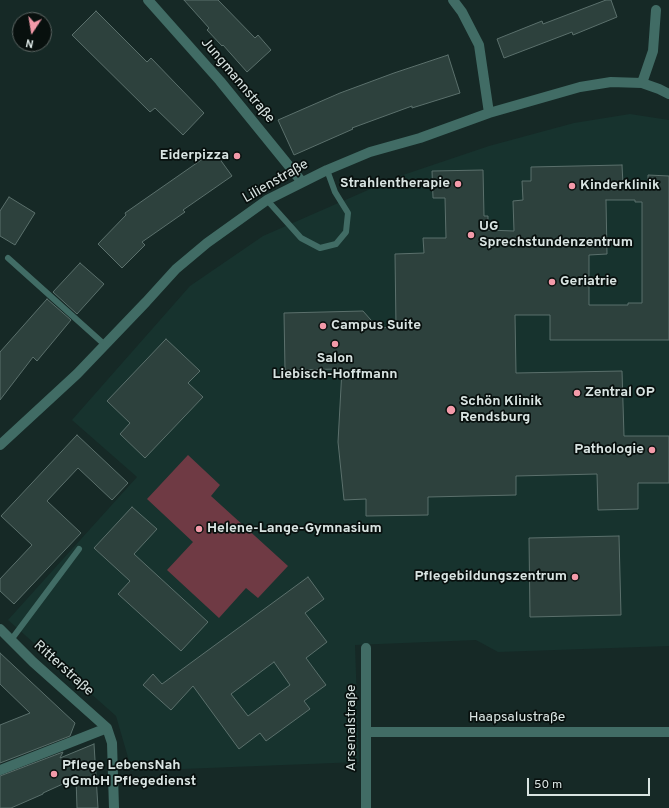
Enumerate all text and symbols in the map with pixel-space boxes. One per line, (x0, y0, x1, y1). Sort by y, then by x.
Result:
north arrow (12, 12, 52, 52)
text: N (24, 35, 35, 50)
street label: Jungmannstraße (196, 35, 278, 127)
place label: Eiderpizza (160, 148, 229, 164)
marker: Eiderpizza (232, 151, 242, 161)
street label: Lilienstraße (240, 156, 312, 208)
place label: Strahlentherapie (340, 176, 450, 192)
place label: Kinderklinik (580, 178, 660, 194)
marker: Strahlentherapie (453, 179, 463, 189)
marker: Kinderklinik (567, 181, 577, 191)
place label: UG Sprechstundenzentrum (479, 219, 633, 252)
marker: UG Sprechstundenzentrum (466, 230, 476, 240)
place label: Geriatrie (560, 274, 617, 290)
marker: Geriatrie (547, 277, 557, 287)
place label: Campus Suite (331, 318, 421, 334)
marker: Campus Suite (318, 321, 328, 331)
marker: Salon Liebisch-Hoffmann (330, 339, 340, 349)
place label: Salon Liebisch-Hoffmann (272, 351, 398, 384)
place label: Zentral OP (585, 385, 655, 401)
marker: Zentral OP (572, 388, 582, 398)
place label: Schön Klinik Rendsburg (460, 394, 542, 426)
marker: Schön Klinik Rendsburg (445, 404, 457, 416)
place label: Pathologie (574, 442, 644, 458)
marker: Pathologie (647, 445, 657, 455)
place label: Helene-Lange-Gymnasium (207, 521, 382, 537)
marker: Helene-Lange-Gymnasium (194, 524, 204, 534)
place label: Pflegebildungszentrum (415, 569, 567, 585)
marker: Pflegebildungszentrum (570, 572, 580, 582)
street label: Ritterstraße (30, 638, 96, 700)
street label: Arsenalstraße (344, 685, 360, 771)
street label: Haapsalustraße (469, 710, 565, 726)
place label: Pflege LebensNah gGmbH Pflegedienst (62, 758, 196, 790)
marker: Pflege LebensNah gGmbH Pflegedienst (49, 769, 59, 779)
scale bar (529, 770, 652, 796)
text: 50 m (534, 777, 562, 793)

